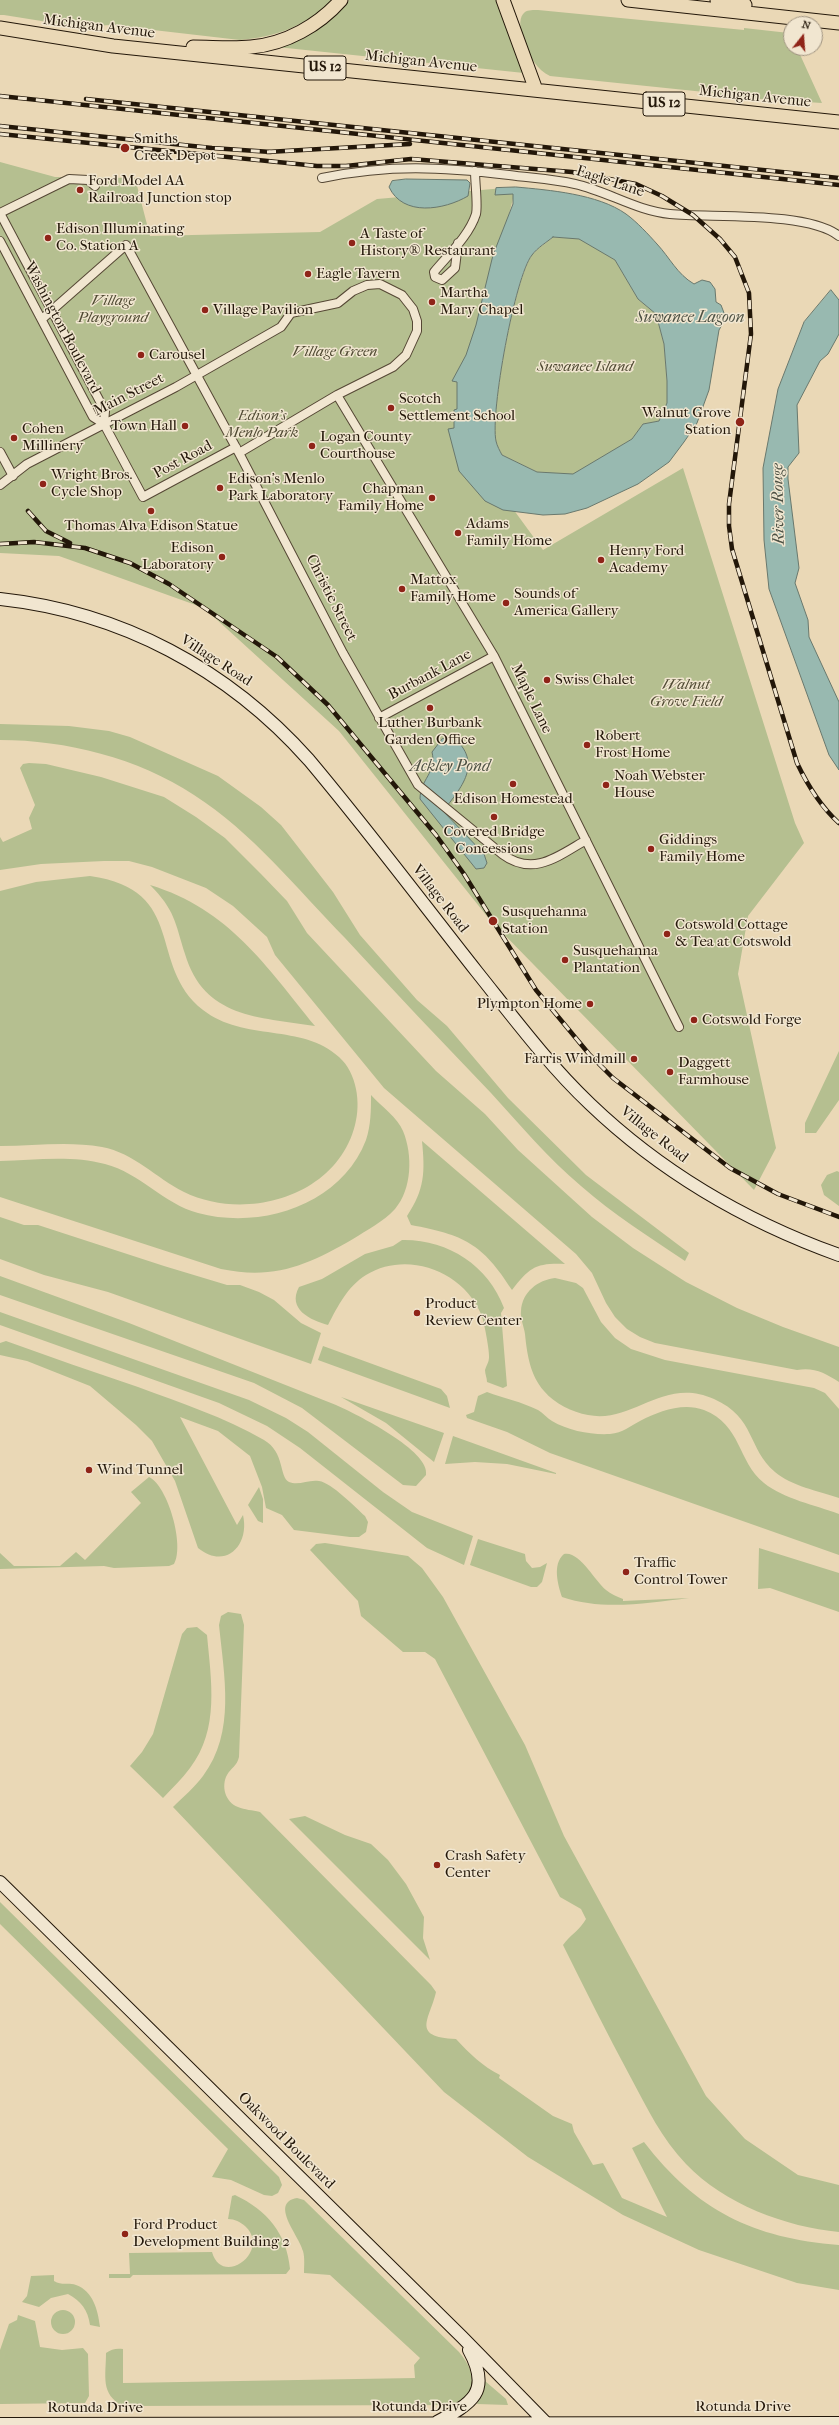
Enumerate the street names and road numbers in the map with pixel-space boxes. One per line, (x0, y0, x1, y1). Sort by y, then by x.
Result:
street label: Michigan Avenue (42, 11, 156, 43)
street label: Michigan Avenue (364, 47, 478, 77)
road number: US 12 (304, 56, 346, 80)
street label: Michigan Avenue (698, 82, 812, 112)
road number: US 12 (643, 92, 685, 116)
street label: Eagle Lane (574, 162, 646, 202)
street label: Washington Boulevard (20, 259, 104, 397)
street label: Main Street (91, 370, 167, 420)
street label: Post Road (151, 437, 215, 483)
street label: Christie Street (301, 552, 361, 644)
street label: Village Road (177, 631, 255, 691)
street label: Burbank Lane (386, 646, 474, 704)
street label: Maple Lane (506, 661, 556, 737)
street label: Village Road (408, 861, 472, 937)
street label: Village Road (616, 1103, 692, 1167)
street label: Oakwood Boulevard (234, 2089, 338, 2193)
street label: Rotunda Drive (371, 2398, 467, 2416)
street label: Rotunda Drive (695, 2398, 791, 2416)
street label: Rotunda Drive (47, 2399, 143, 2417)

